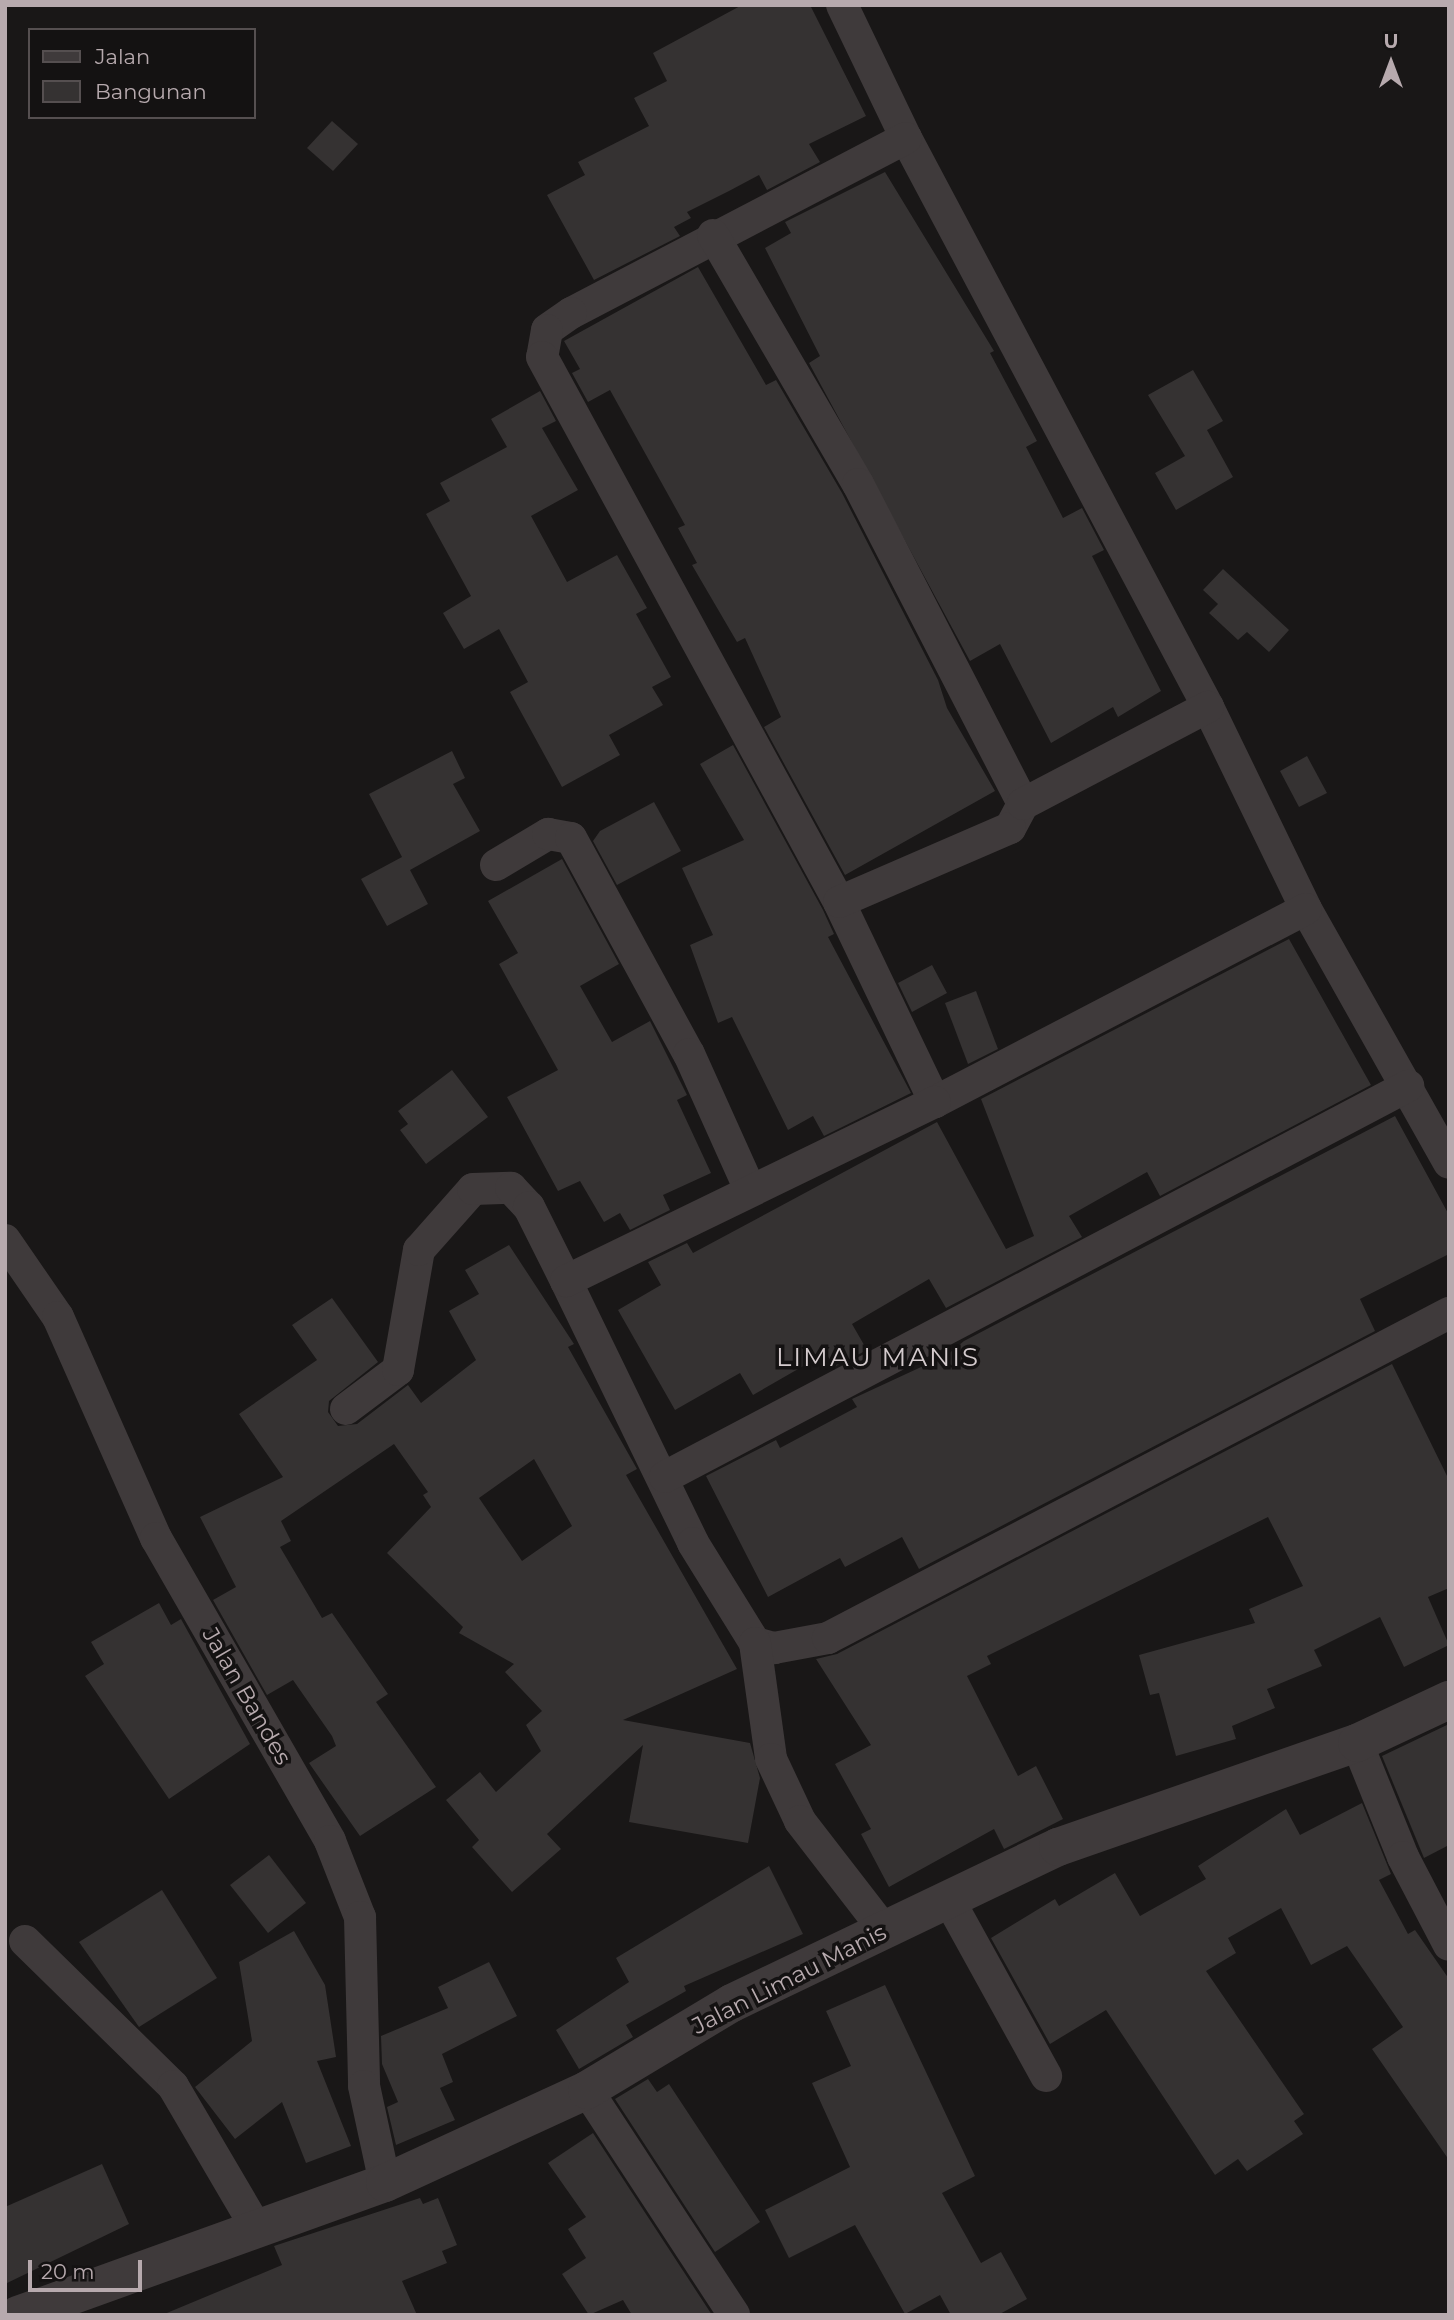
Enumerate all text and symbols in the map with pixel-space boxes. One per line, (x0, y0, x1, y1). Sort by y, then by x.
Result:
legend (28, 28, 256, 119)
north arrow (1356, 28, 1426, 98)
text: U (1384, 30, 1398, 53)
text: Jalan (95, 44, 150, 69)
text: Bangunan (95, 79, 207, 104)
district label: LIMAU MANIS (777, 1342, 979, 1374)
street label: Jalan Bandes (197, 1623, 297, 1769)
street label: Jalan Limau Manis (687, 1918, 891, 2040)
scale bar (32, 2246, 145, 2290)
text: 20 m (41, 2259, 95, 2284)

